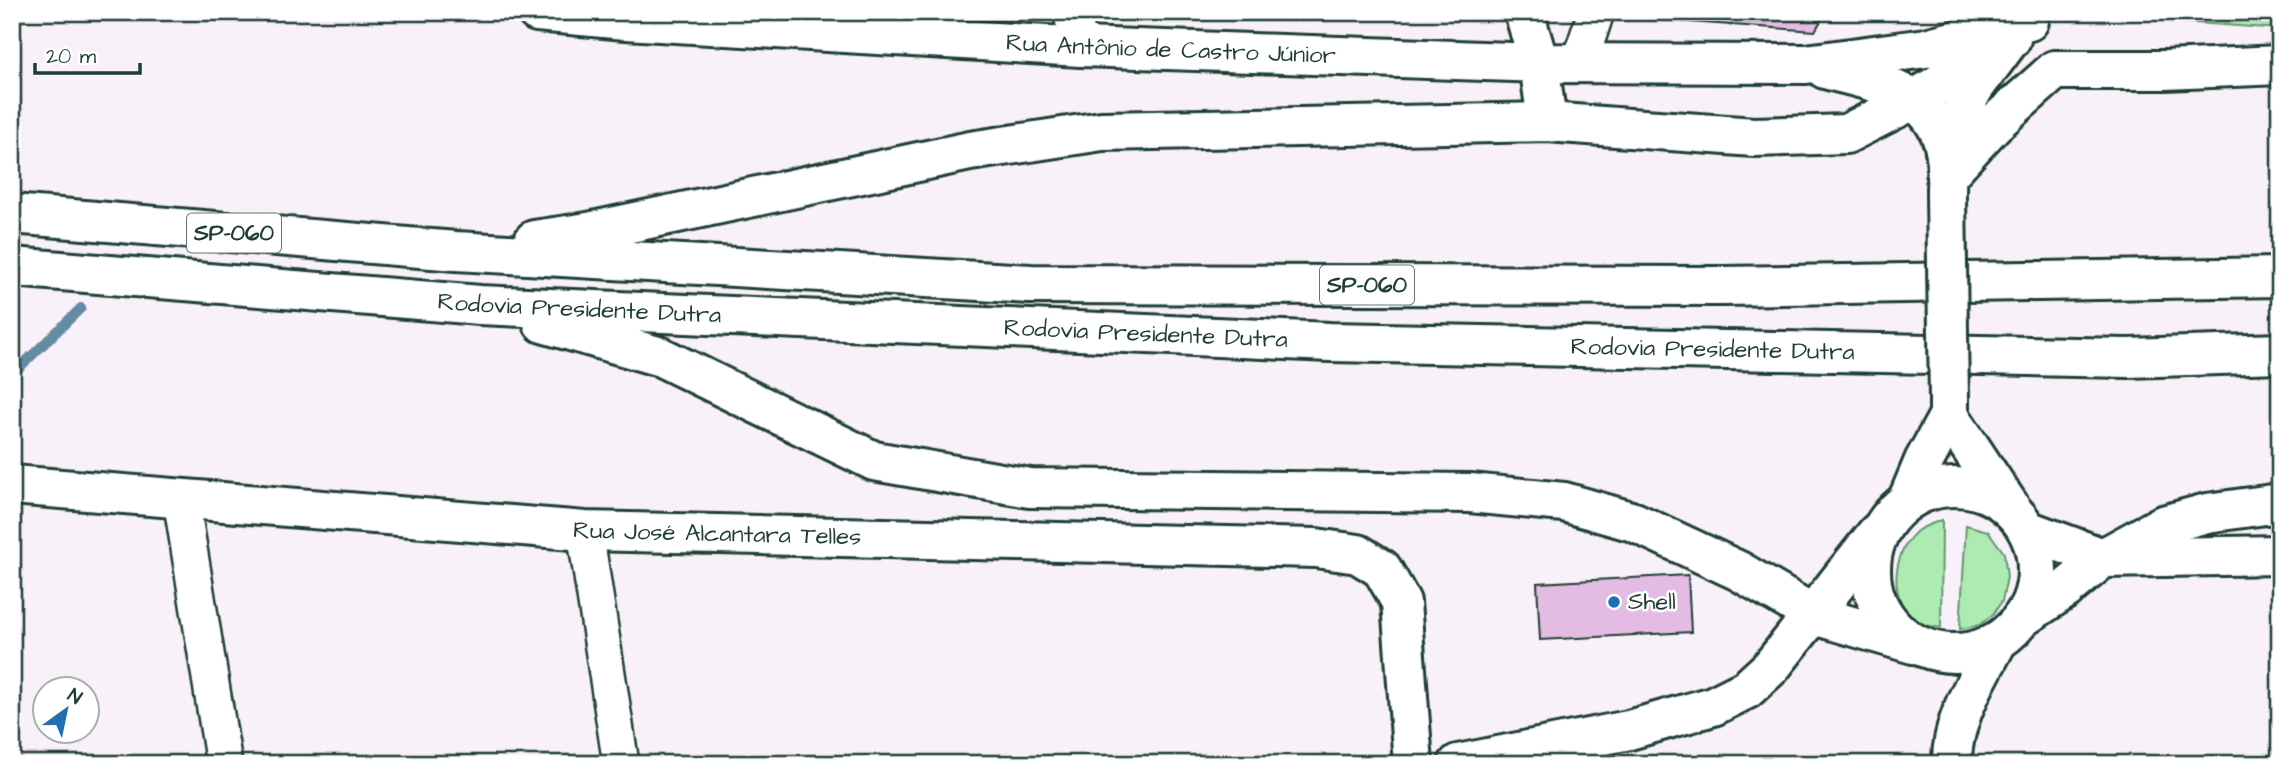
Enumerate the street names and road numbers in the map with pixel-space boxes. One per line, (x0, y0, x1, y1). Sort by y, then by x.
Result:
street label: Rua Antônio de Castro Júnior (1005, 26, 1336, 73)
road number: SP-060 (187, 214, 281, 252)
road number: SP-060 (1320, 266, 1414, 304)
street label: Rodovia Presidente Dutra (436, 285, 722, 332)
street label: Rodovia Presidente Dutra (1003, 311, 1288, 357)
street label: Rodovia Presidente Dutra (1570, 330, 1855, 370)
street label: Rua José Alcantara Telles (572, 513, 862, 554)

